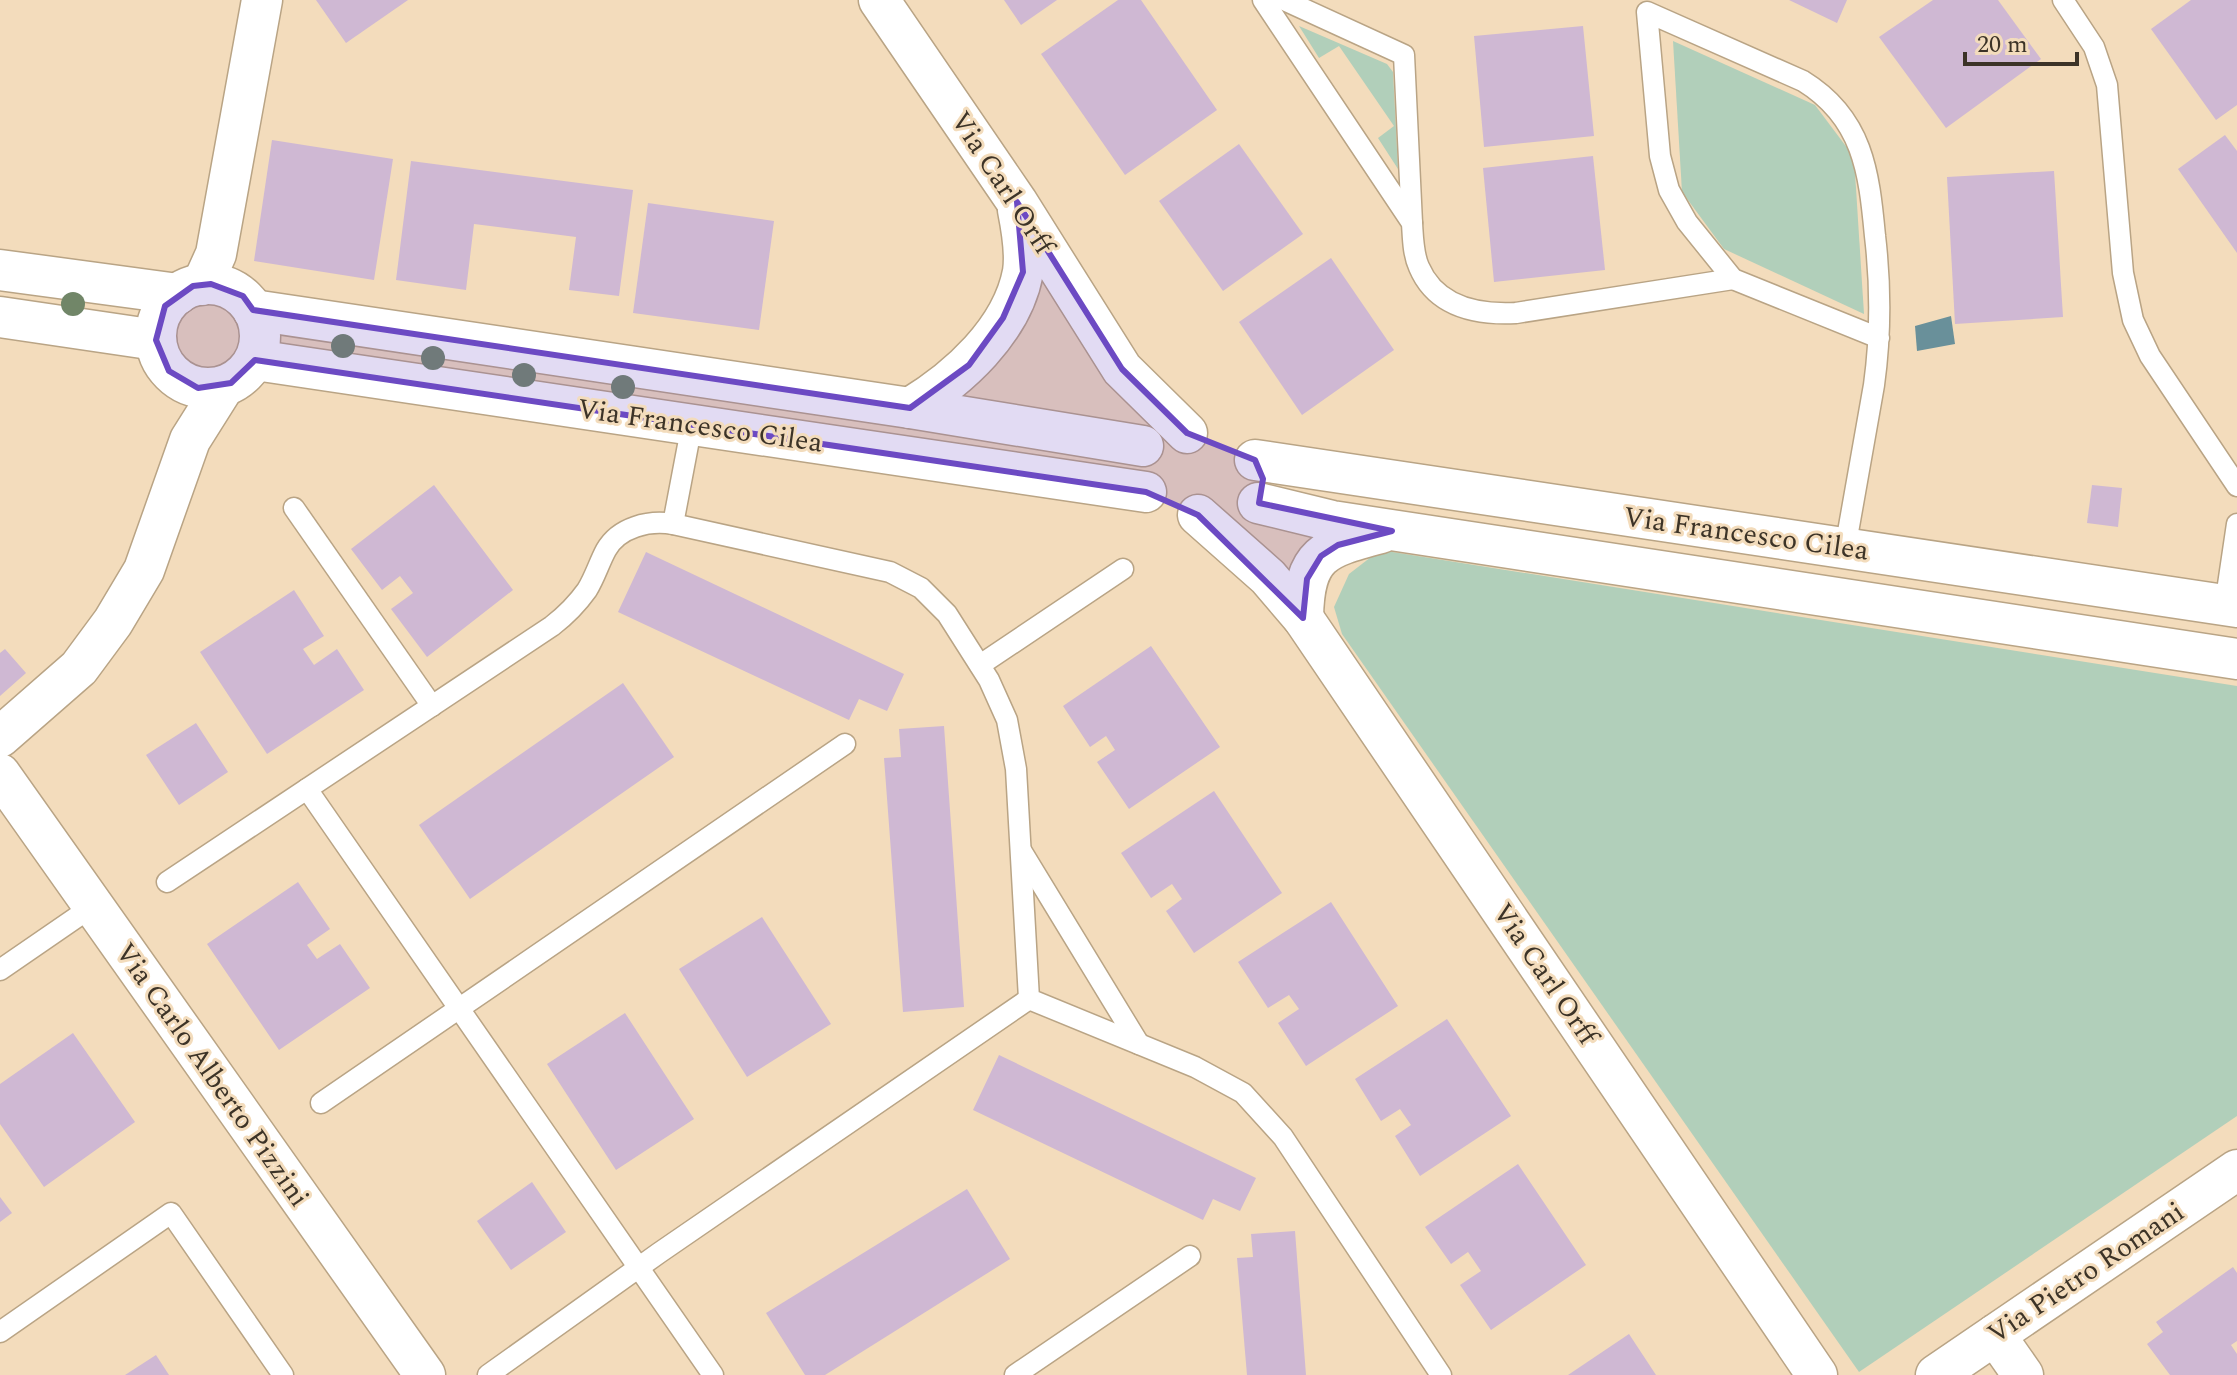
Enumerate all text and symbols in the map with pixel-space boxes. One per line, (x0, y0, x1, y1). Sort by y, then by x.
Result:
scale bar (1965, 16, 2077, 66)
text: 20 m (1977, 27, 2028, 63)
street label: Via Carl Orff (939, 103, 1066, 265)
street label: Via Francesco Cilea (575, 388, 826, 465)
street label: Via Francesco Cilea (1621, 496, 1872, 573)
street label: Via Carl Orff (1481, 894, 1610, 1055)
street label: Via Carlo Alberto Pizzini (104, 934, 320, 1216)
street label: Via Pietro Romani (1979, 1191, 2193, 1355)

